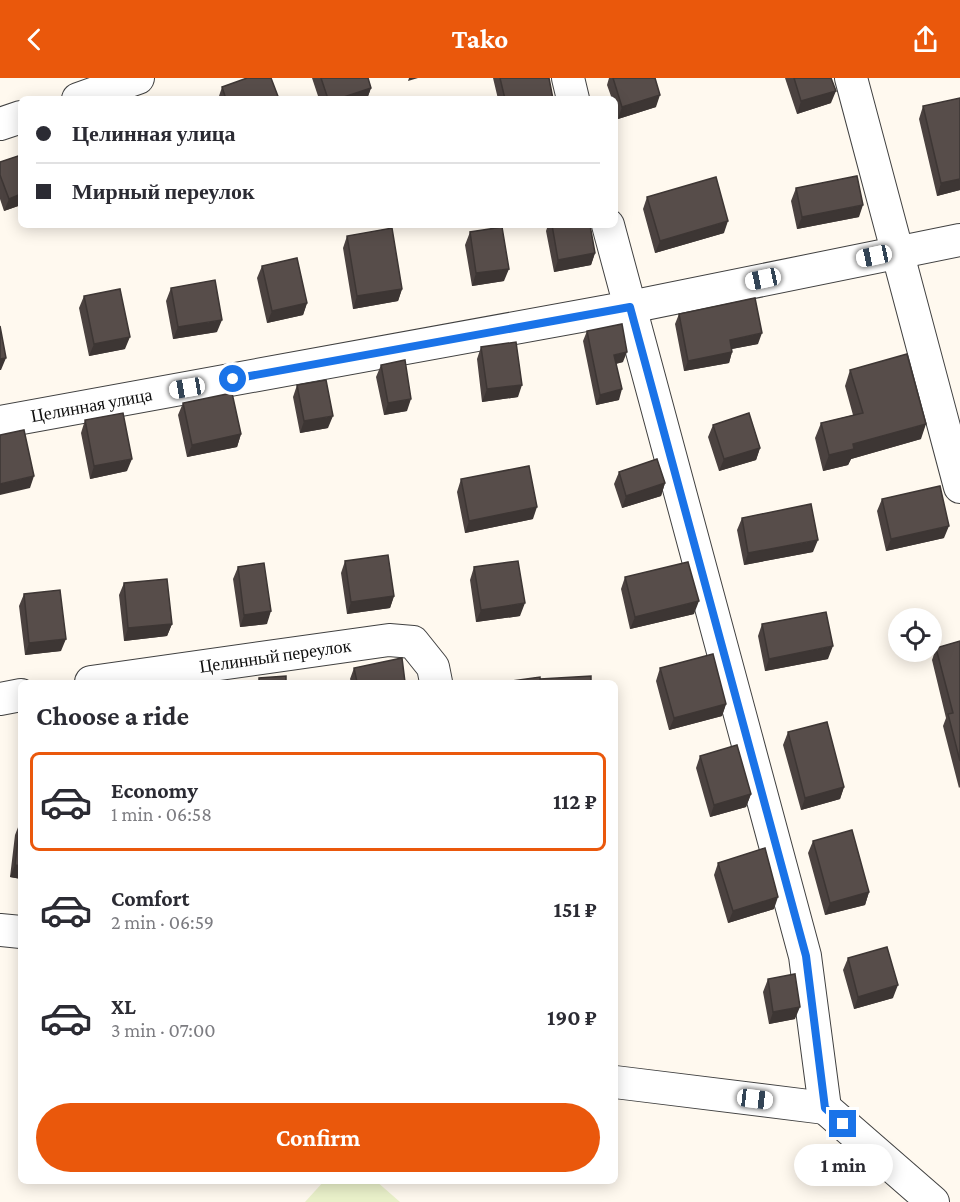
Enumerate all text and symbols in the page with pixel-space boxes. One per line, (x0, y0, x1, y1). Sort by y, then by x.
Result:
icon: back (18, 23, 51, 56)
icon: share (909, 23, 942, 56)
text: Tako (452, 24, 508, 54)
text: Целинная улица (72, 121, 236, 146)
text: Мирный переулок (72, 179, 255, 204)
car (855, 243, 893, 269)
car (744, 266, 782, 292)
route start (219, 365, 246, 392)
car (168, 376, 206, 400)
street label: Целинная улица (29, 384, 154, 426)
map controls (888, 608, 942, 662)
button: locate (888, 608, 942, 662)
street label: Целинный переулок (198, 635, 353, 677)
text: Choose a ride (36, 701, 189, 731)
icon: car (39, 775, 93, 829)
text: Economy (111, 778, 198, 803)
text: 112 ₽ (553, 789, 597, 814)
text: 1 min · 06:58 (111, 803, 212, 825)
icon: car (39, 883, 93, 937)
text: Comfort (111, 886, 189, 911)
text: 151 ₽ (553, 897, 597, 922)
text: 2 min · 06:59 (111, 911, 214, 933)
icon: car (39, 991, 93, 1045)
text: XL (111, 994, 136, 1019)
text: 190 ₽ (547, 1005, 597, 1030)
text: 3 min · 07:00 (111, 1019, 216, 1041)
car (736, 1088, 774, 1110)
button: Confirm (36, 1103, 600, 1172)
route end (829, 1110, 856, 1137)
callout: 1 min (794, 1145, 892, 1187)
text: 1 min (821, 1154, 866, 1176)

